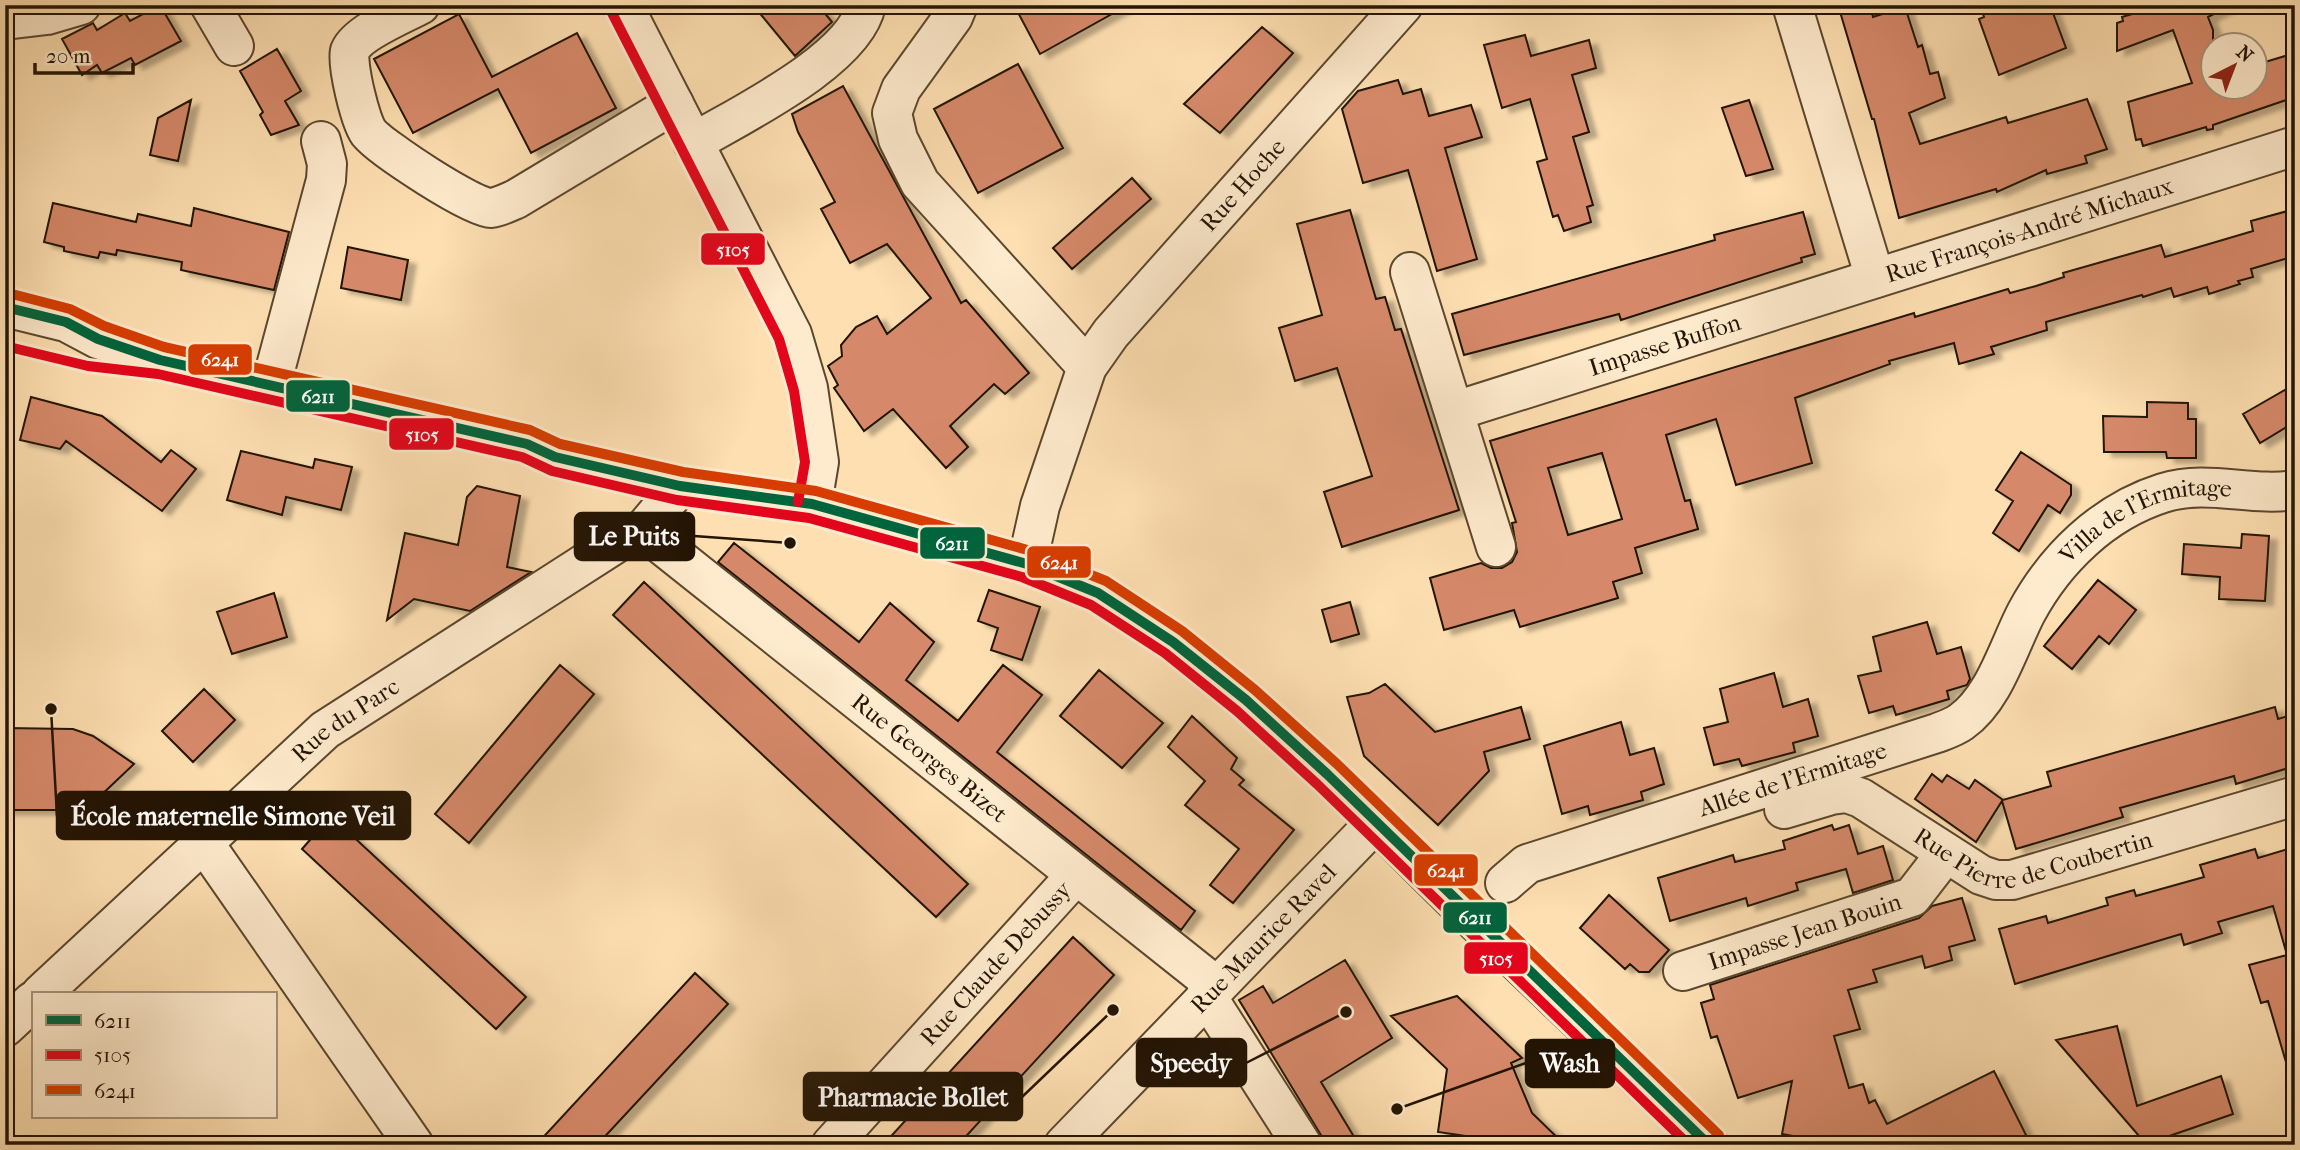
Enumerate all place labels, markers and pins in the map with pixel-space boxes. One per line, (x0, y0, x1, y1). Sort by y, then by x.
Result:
callout: Le Puits (575, 513, 694, 560)
callout: École maternelle Simone Veil (57, 792, 410, 839)
callout: Speedy (1137, 1039, 1246, 1086)
callout: Wash (1526, 1040, 1614, 1087)
callout: Pharmacie Bollet (804, 1073, 1022, 1120)

